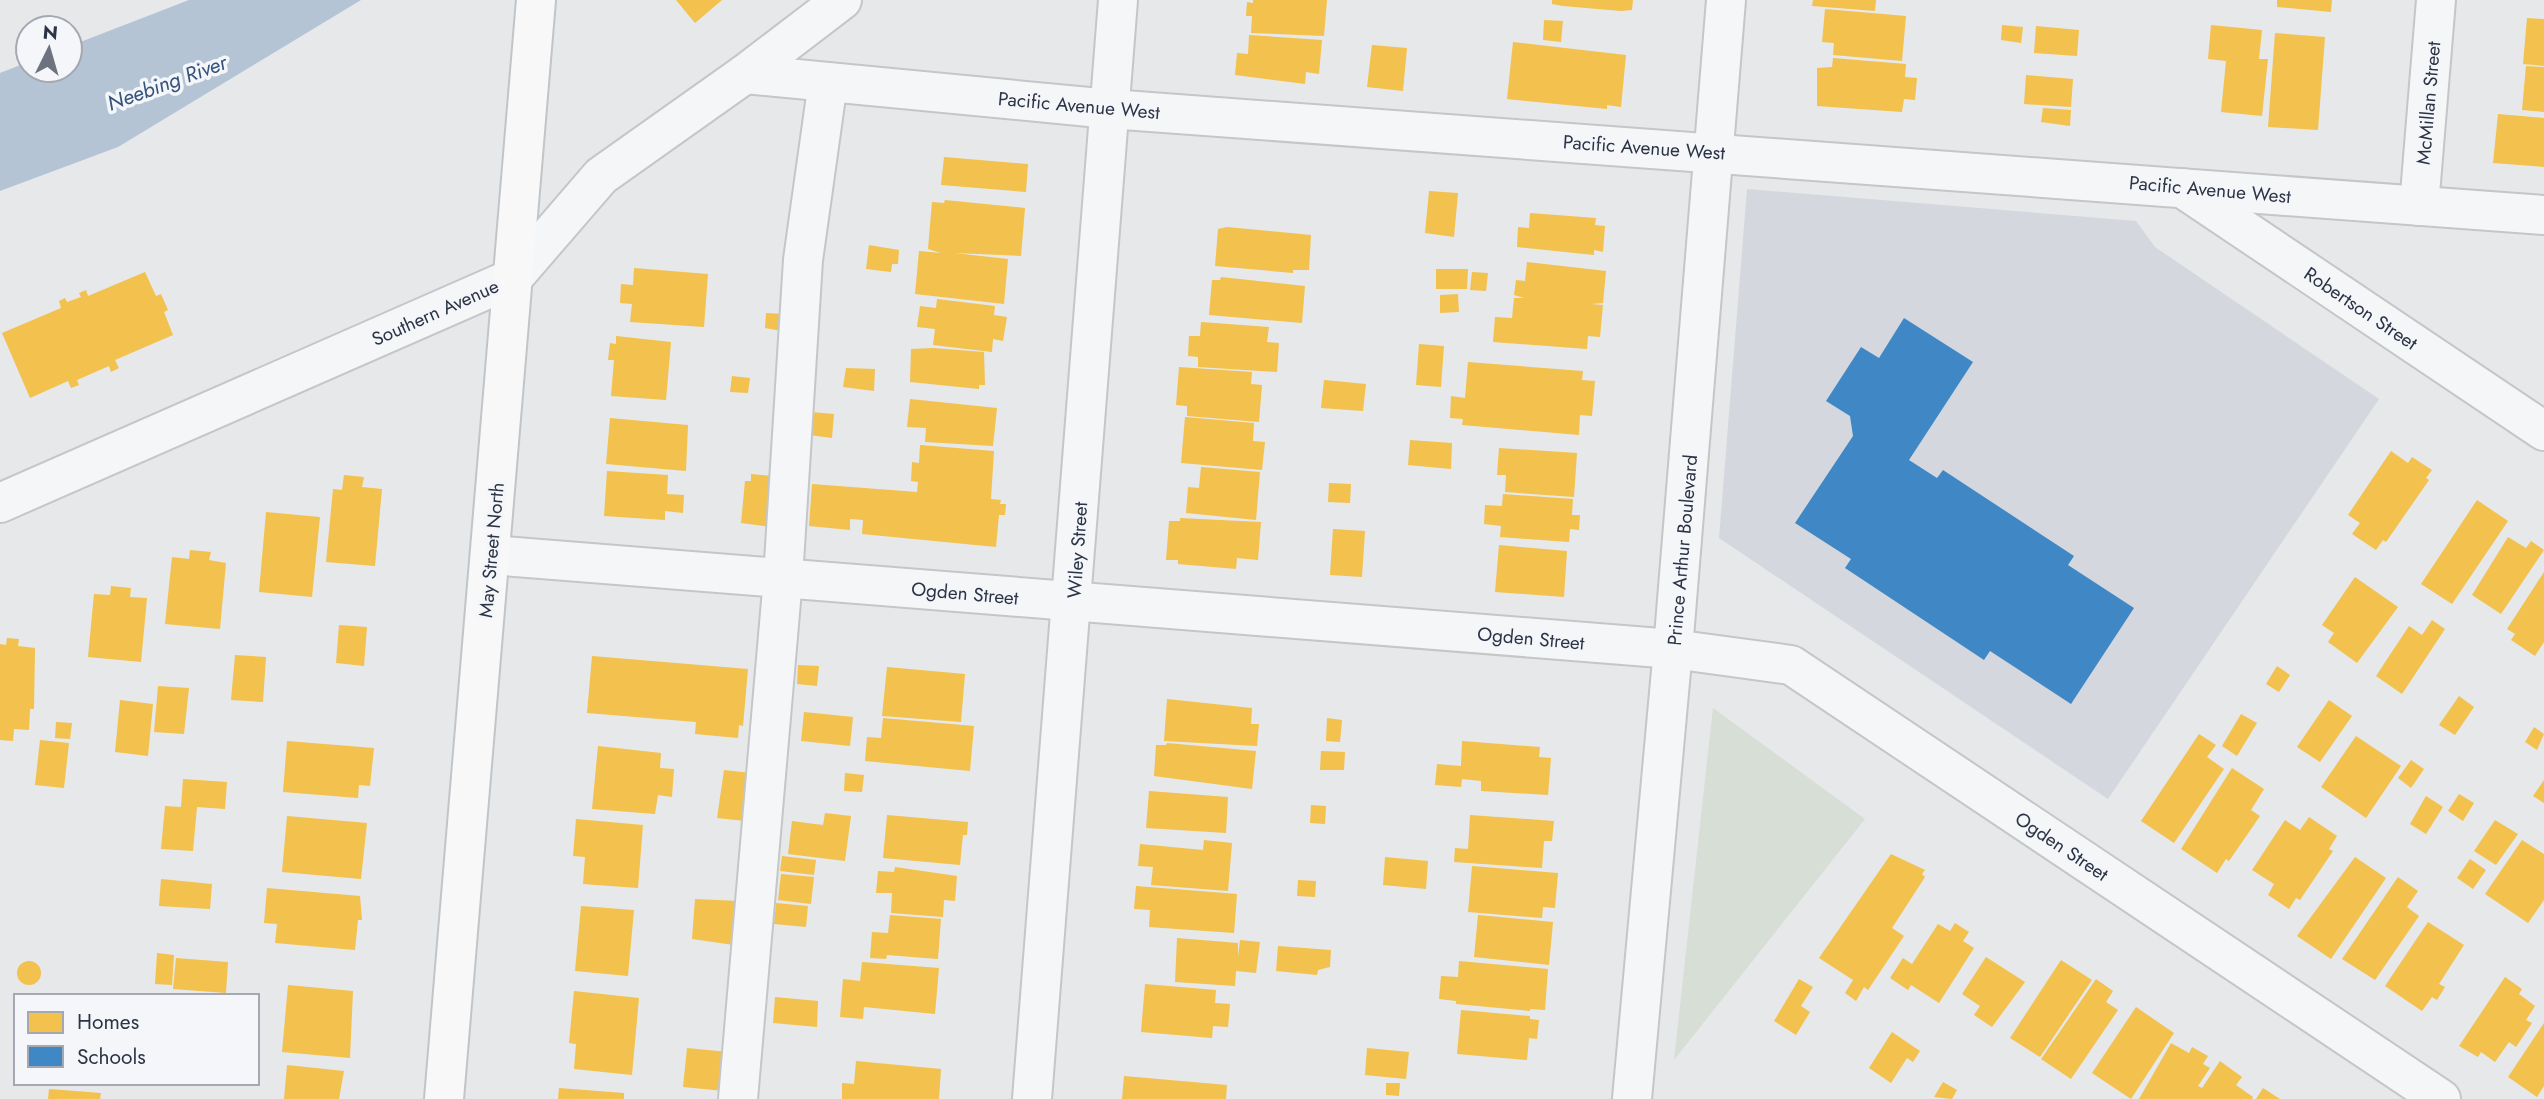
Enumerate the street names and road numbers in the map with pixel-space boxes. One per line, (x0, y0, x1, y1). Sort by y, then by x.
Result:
street label: McMillan Street (2410, 40, 2447, 166)
street label: Pacific Avenue West (997, 85, 1161, 126)
street label: Pacific Avenue West (1562, 128, 1726, 167)
street label: Pacific Avenue West (2128, 169, 2292, 210)
street label: Robertson Street (2299, 260, 2423, 357)
street label: Southern Avenue (367, 272, 503, 353)
street label: Prince Arthur Boulevard (1661, 453, 1704, 647)
street label: May Street North (472, 481, 511, 619)
street label: Wiley Street (1061, 500, 1094, 599)
street label: Ogden Street (910, 575, 1020, 612)
street label: Ogden Street (1476, 620, 1586, 657)
street label: Ogden Street (2010, 805, 2114, 888)

